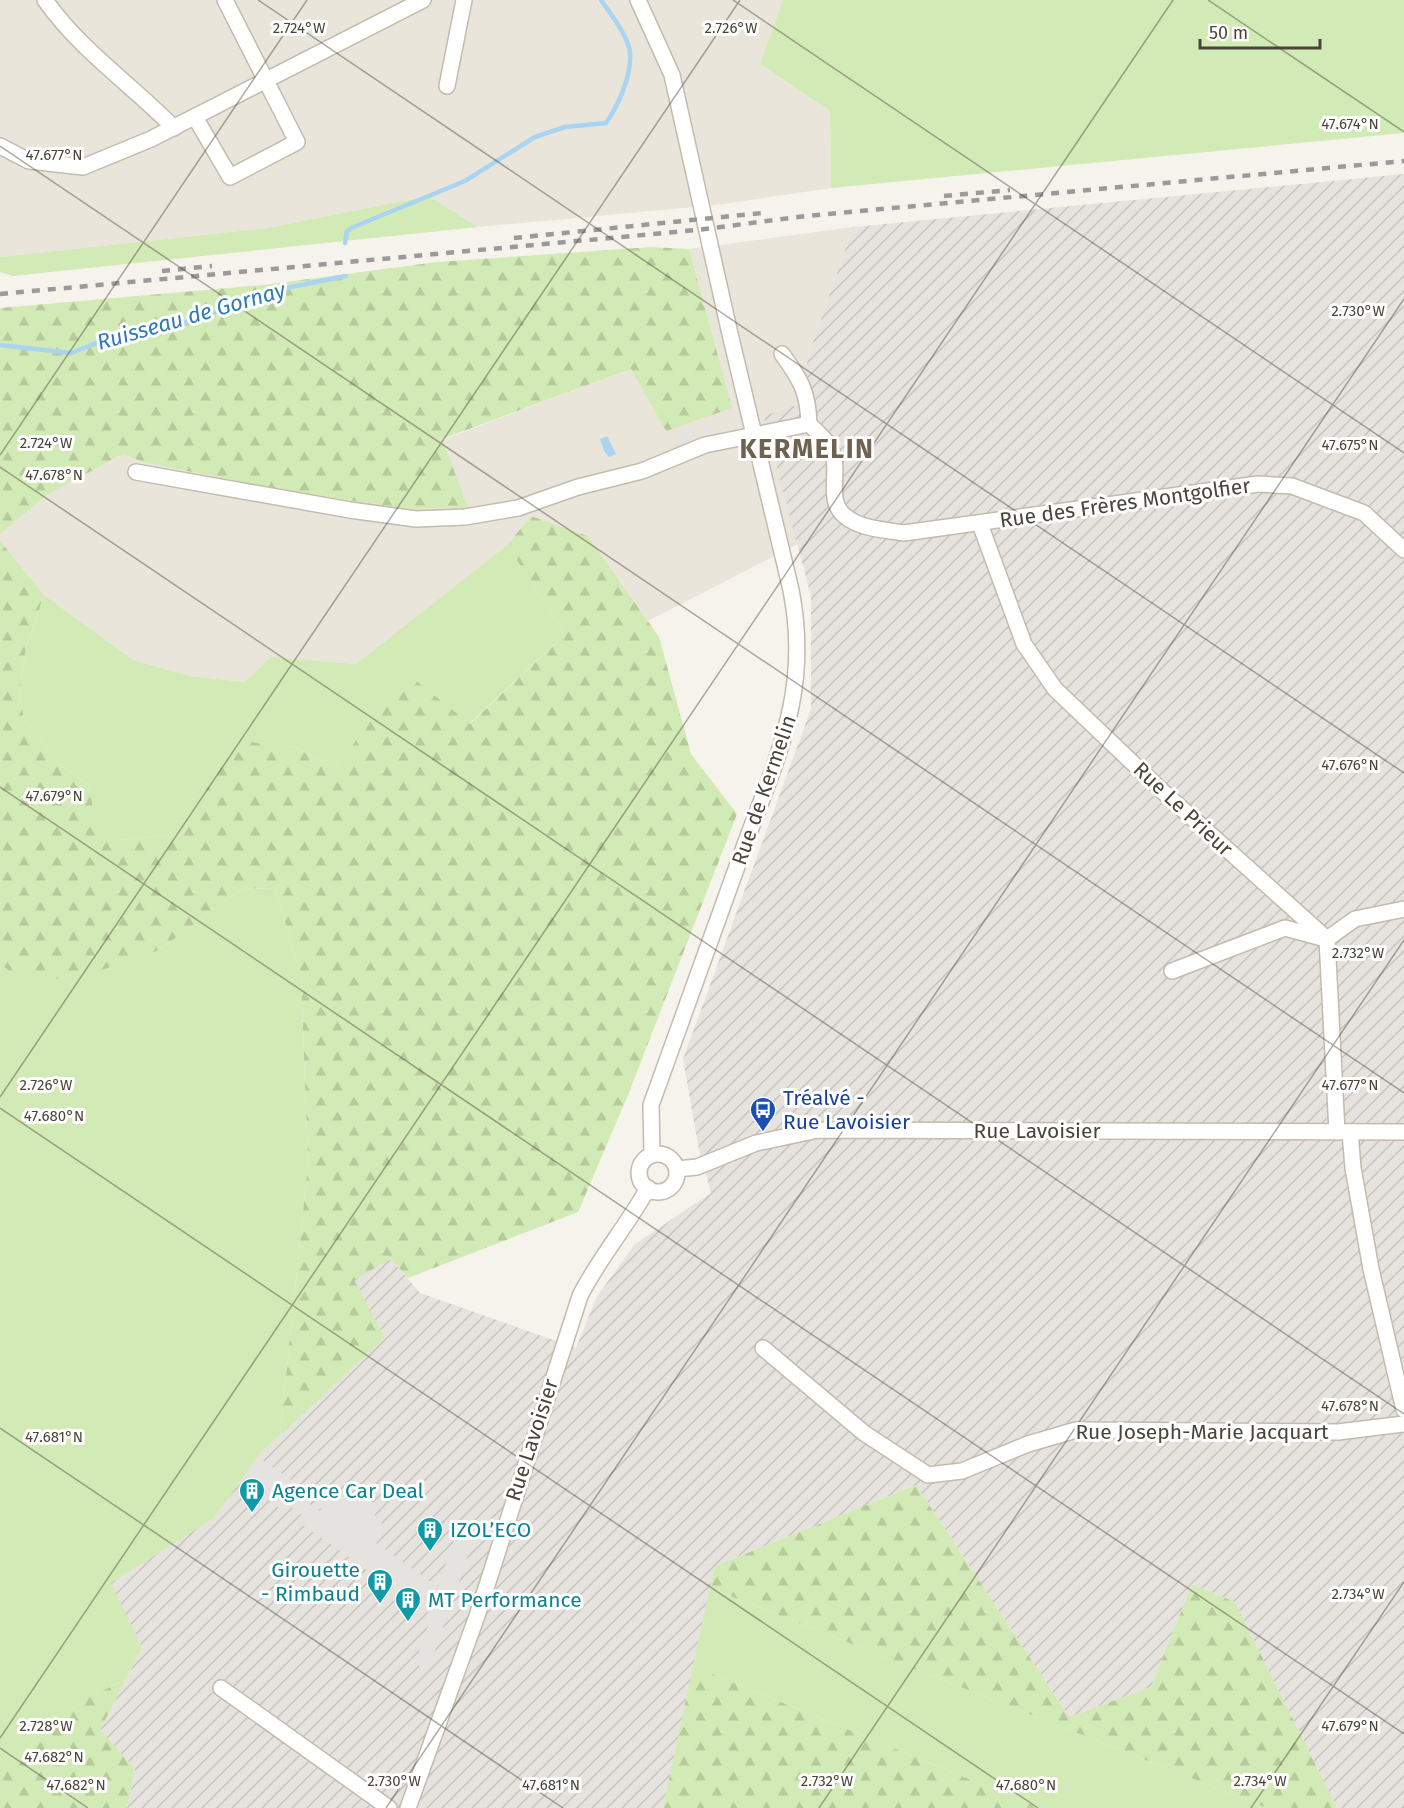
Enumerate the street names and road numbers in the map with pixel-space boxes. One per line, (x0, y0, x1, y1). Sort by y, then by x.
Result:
street label: Rue des Frères Montgolfier (998, 473, 1252, 533)
street label: Rue de Kermelin (726, 712, 802, 868)
street label: Rue Le Prieur (1128, 756, 1238, 862)
street label: Rue Lavoisier (973, 1118, 1101, 1144)
street label: Rue Lavoisier (500, 1376, 564, 1504)
street label: Rue Joseph-Marie Jacquart (1075, 1419, 1329, 1445)

